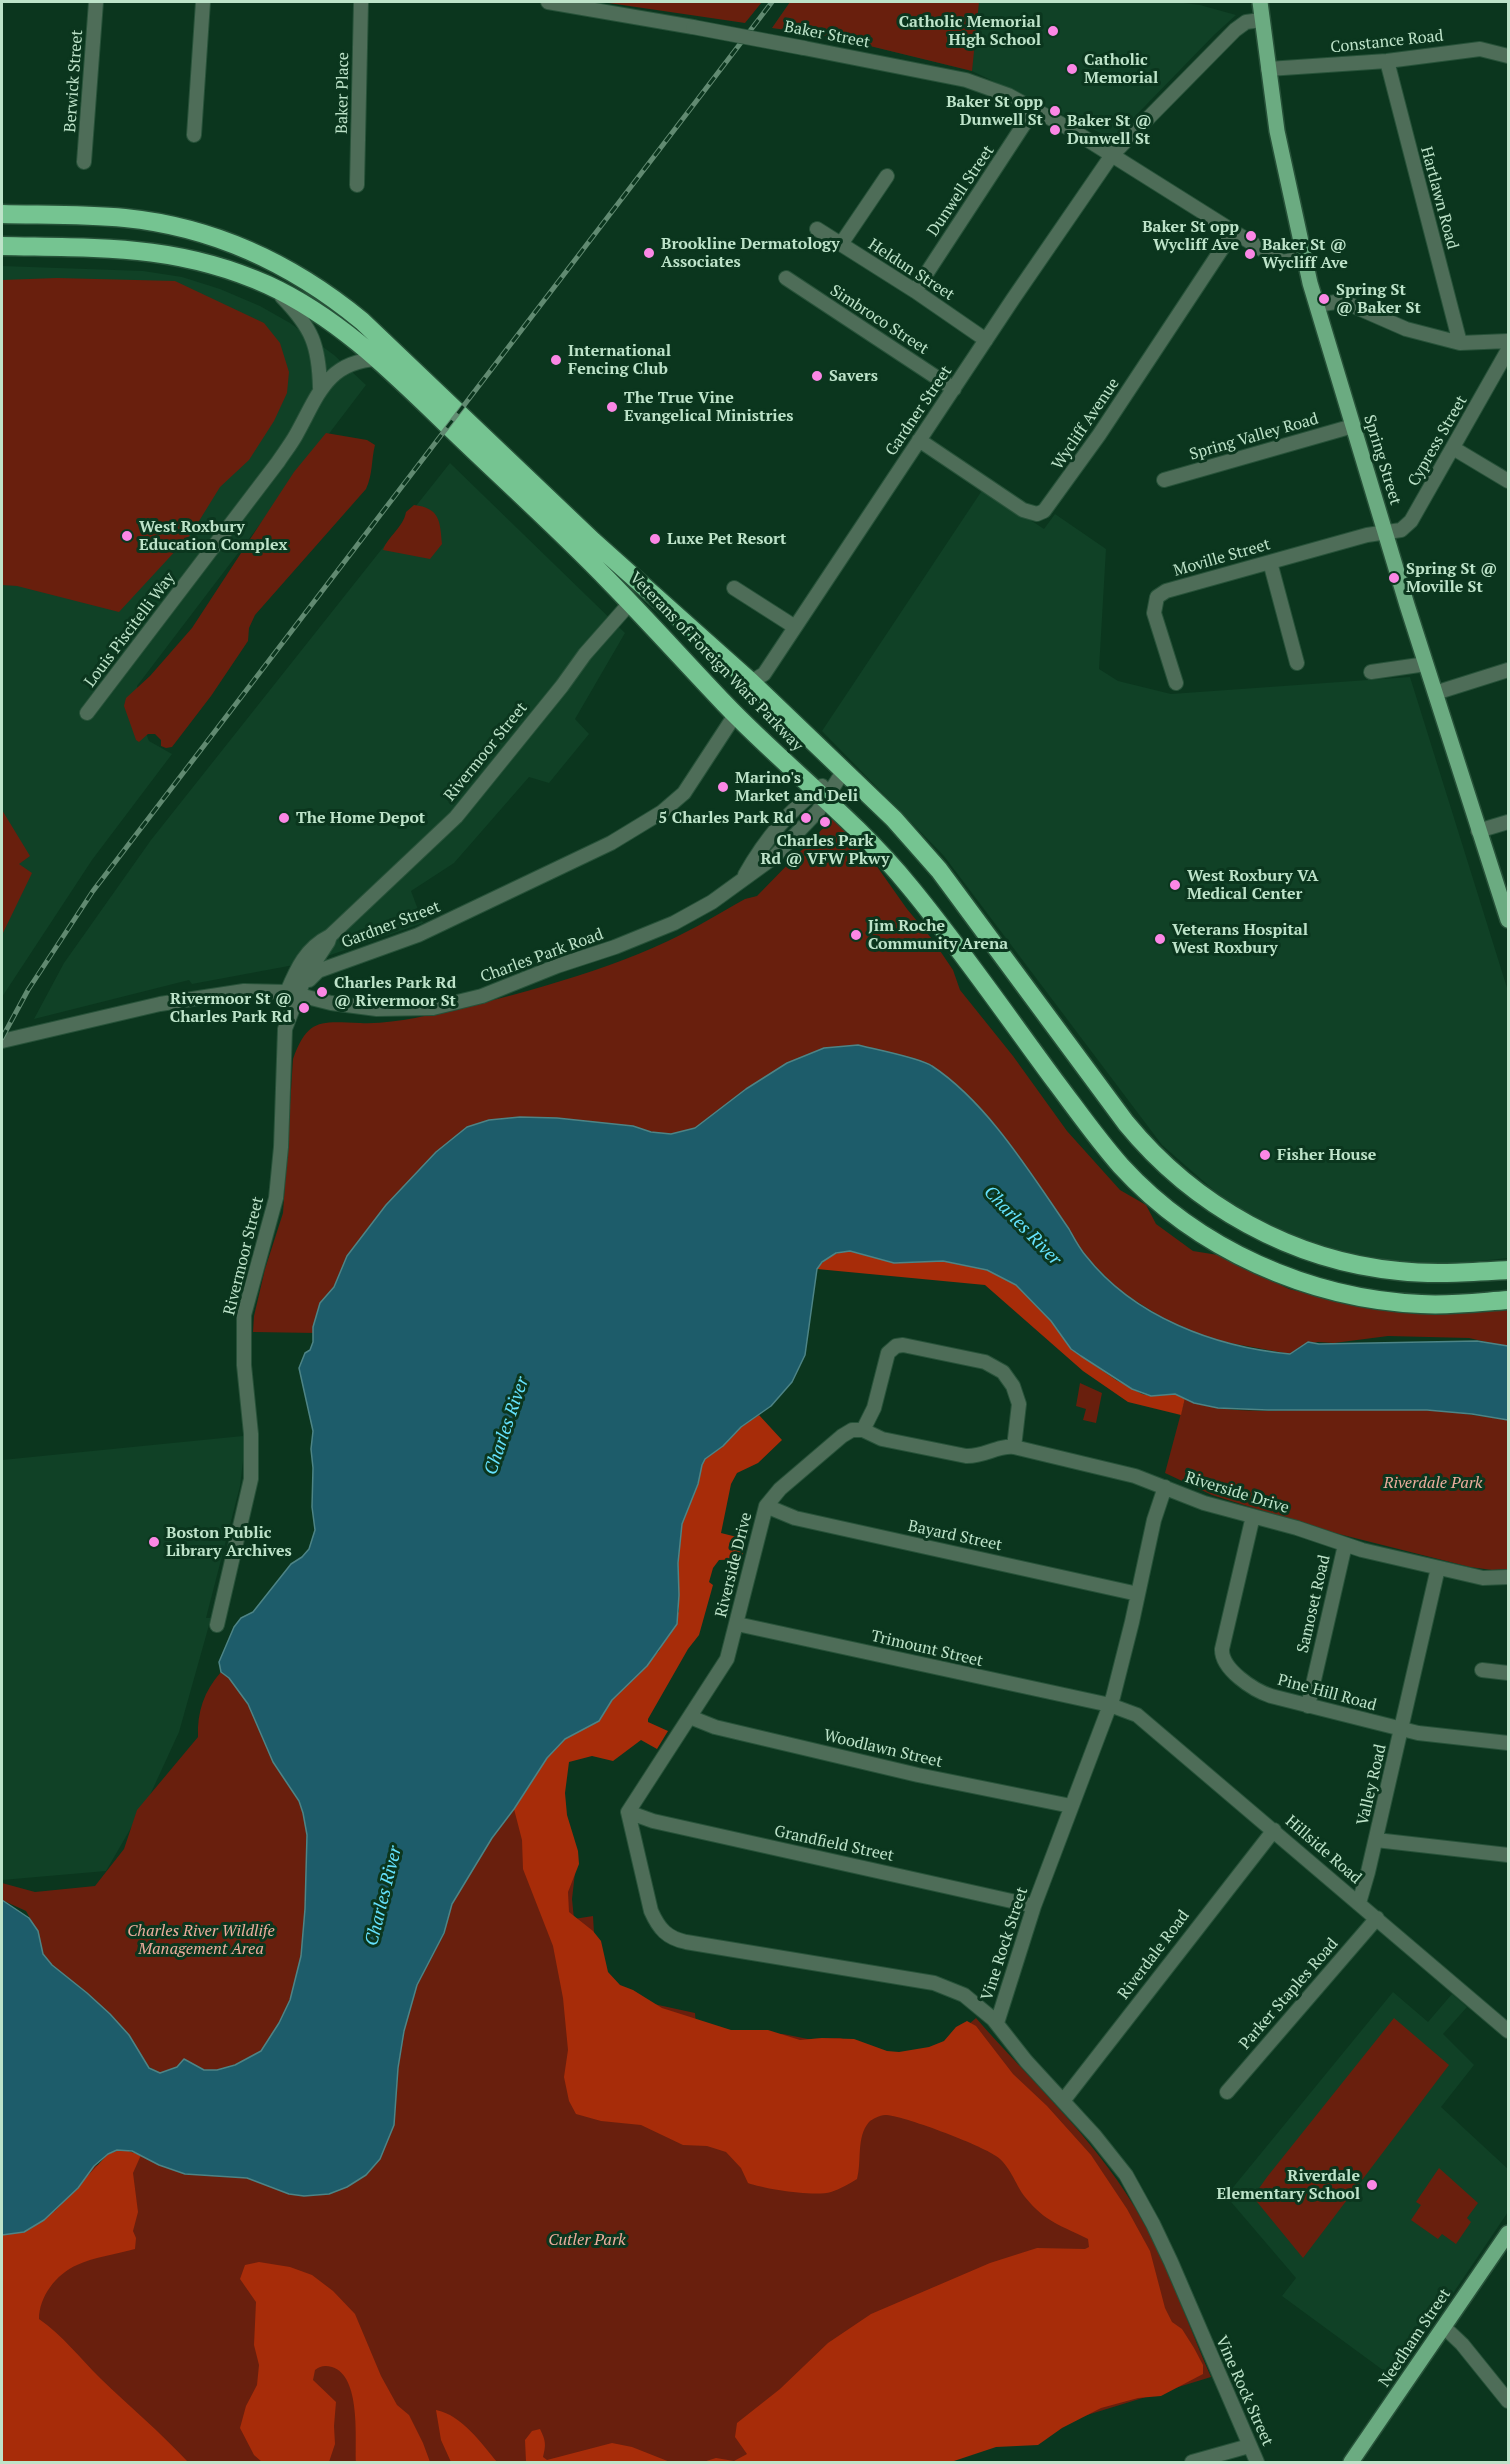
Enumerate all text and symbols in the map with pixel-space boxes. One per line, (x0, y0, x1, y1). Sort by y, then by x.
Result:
place label: Catholic Memorial High School (899, 12, 1041, 50)
street label: Baker Street (783, 17, 871, 53)
marker: Catholic Memorial High School (1046, 24, 1060, 38)
street label: Constance Road (1330, 27, 1444, 57)
street label: Berwick Street (61, 29, 87, 133)
place label: Catholic Memorial (1084, 50, 1158, 88)
street label: Baker Place (333, 52, 353, 134)
marker: Catholic Memorial (1065, 62, 1079, 76)
place label: Baker St opp Dunwell St (946, 92, 1043, 130)
marker: Baker St opp Dunwell St (1048, 104, 1062, 118)
place label: Baker St @ Dunwell St (1067, 111, 1152, 149)
marker: Baker St @ Dunwell St (1048, 123, 1062, 137)
street label: Dunwell Street (923, 142, 999, 240)
street label: Hartlawn Road (1416, 145, 1462, 251)
place label: Baker St opp Wycliff Ave (1142, 217, 1239, 255)
marker: Baker St opp Wycliff Ave (1244, 229, 1258, 243)
place label: Brookline Dermatology Associates (661, 234, 840, 272)
street label: Heldun Street (864, 235, 958, 305)
place label: Baker St @ Wycliff Ave (1262, 235, 1348, 273)
marker: Brookline Dermatology Associates (642, 246, 656, 260)
marker: Baker St @ Wycliff Ave (1243, 247, 1257, 261)
place label: Spring St @ Baker St (1336, 280, 1421, 318)
street label: Simbroco Street (826, 281, 932, 359)
marker: Spring St @ Baker St (1317, 292, 1331, 306)
place label: International Fencing Club (568, 341, 671, 379)
marker: International Fencing Club (549, 353, 563, 367)
street label: Gardner Street (882, 362, 956, 460)
place label: Savers (829, 366, 878, 386)
marker: Savers (810, 369, 824, 383)
street label: Wycliff Avenue (1048, 375, 1124, 473)
place label: The True Vine Evangelical Ministries (624, 388, 793, 426)
street label: Cypress Street (1404, 392, 1472, 490)
marker: The True Vine Evangelical Ministries (605, 400, 619, 414)
street label: Spring Valley Road (1187, 409, 1321, 465)
street label: Spring Street (1359, 413, 1405, 507)
place label: West Roxbury Education Complex (139, 517, 287, 555)
marker: West Roxbury Education Complex (120, 529, 134, 543)
place label: Luxe Pet Resort (667, 529, 786, 549)
marker: Luxe Pet Resort (648, 532, 662, 546)
street label: Moville Street (1171, 535, 1273, 581)
place label: Spring St @ Moville St (1406, 559, 1497, 597)
street label: Louis Piscitelli Way (81, 569, 179, 691)
street label: Veterans of Foreign Wars Parkway (625, 569, 807, 755)
marker: Spring St @ Moville St (1387, 571, 1401, 585)
street label: Rivermoor Street (440, 699, 532, 805)
place label: Marino's Market and Deli (735, 768, 858, 806)
marker: Marino's Market and Deli (716, 780, 730, 794)
place label: The Home Depot (296, 808, 425, 828)
place label: 5 Charles Park Rd (658, 808, 794, 828)
marker: The Home Depot (277, 811, 291, 825)
marker: 5 Charles Park Rd (799, 811, 813, 825)
marker: Charles Park Rd @ VFW Pkwy (818, 815, 832, 829)
place label: Charles Park Rd @ VFW Pkwy (760, 831, 890, 869)
place label: West Roxbury VA Medical Center (1187, 866, 1318, 904)
marker: West Roxbury VA Medical Center (1168, 878, 1182, 892)
street label: Gardner Street (339, 897, 443, 953)
place label: Jim Roche Community Arena (868, 916, 1008, 954)
place label: Veterans Hospital West Roxbury (1172, 920, 1308, 958)
street label: Charles Park Road (478, 925, 606, 987)
marker: Jim Roche Community Arena (849, 928, 863, 942)
marker: Veterans Hospital West Roxbury (1153, 932, 1167, 946)
place label: Charles Park Rd @ Rivermoor St (334, 973, 456, 1011)
marker: Charles Park Rd @ Rivermoor St (315, 985, 329, 999)
place label: Rivermoor St @ Charles Park Rd (170, 989, 292, 1027)
marker: Rivermoor St @ Charles Park Rd (297, 1001, 311, 1015)
place label: Fisher House (1277, 1145, 1376, 1165)
marker: Fisher House (1258, 1148, 1272, 1162)
water label: Charles River (979, 1182, 1065, 1270)
street label: Rivermoor Street (220, 1195, 268, 1317)
water label: Charles River (480, 1374, 534, 1478)
street label: Riverside Drive (1183, 1468, 1291, 1518)
park label: Riverdale Park (1383, 1473, 1483, 1493)
street label: Riverside Drive (712, 1510, 756, 1620)
street label: Bayard Street (906, 1517, 1004, 1555)
place label: Boston Public Library Archives (166, 1523, 292, 1561)
marker: Boston Public Library Archives (147, 1535, 161, 1549)
street label: Samoset Road (1293, 1553, 1335, 1655)
street label: Trimount Street (869, 1627, 985, 1671)
street label: Pine Hill Road (1276, 1671, 1378, 1715)
street label: Woodlawn Street (822, 1726, 944, 1772)
street label: Valley Road (1353, 1743, 1391, 1827)
street label: Hillside Road (1281, 1812, 1365, 1888)
street label: Grandfield Street (773, 1822, 895, 1866)
water label: Charles River (361, 1844, 407, 1948)
street label: Vine Rock Street (978, 1885, 1032, 2003)
street label: Riverdale Road (1114, 1907, 1194, 2003)
park label: Charles River Wildlife Management Area (127, 1921, 275, 1959)
street label: Parker Staples Road (1236, 1935, 1342, 2053)
place label: Riverdale Elementary School (1216, 2166, 1360, 2204)
marker: Riverdale Elementary School (1365, 2178, 1379, 2192)
park label: Cutler Park (548, 2230, 626, 2250)
street label: Needham Street (1375, 2285, 1455, 2391)
street label: Vine Rock Street (1211, 2333, 1277, 2449)

